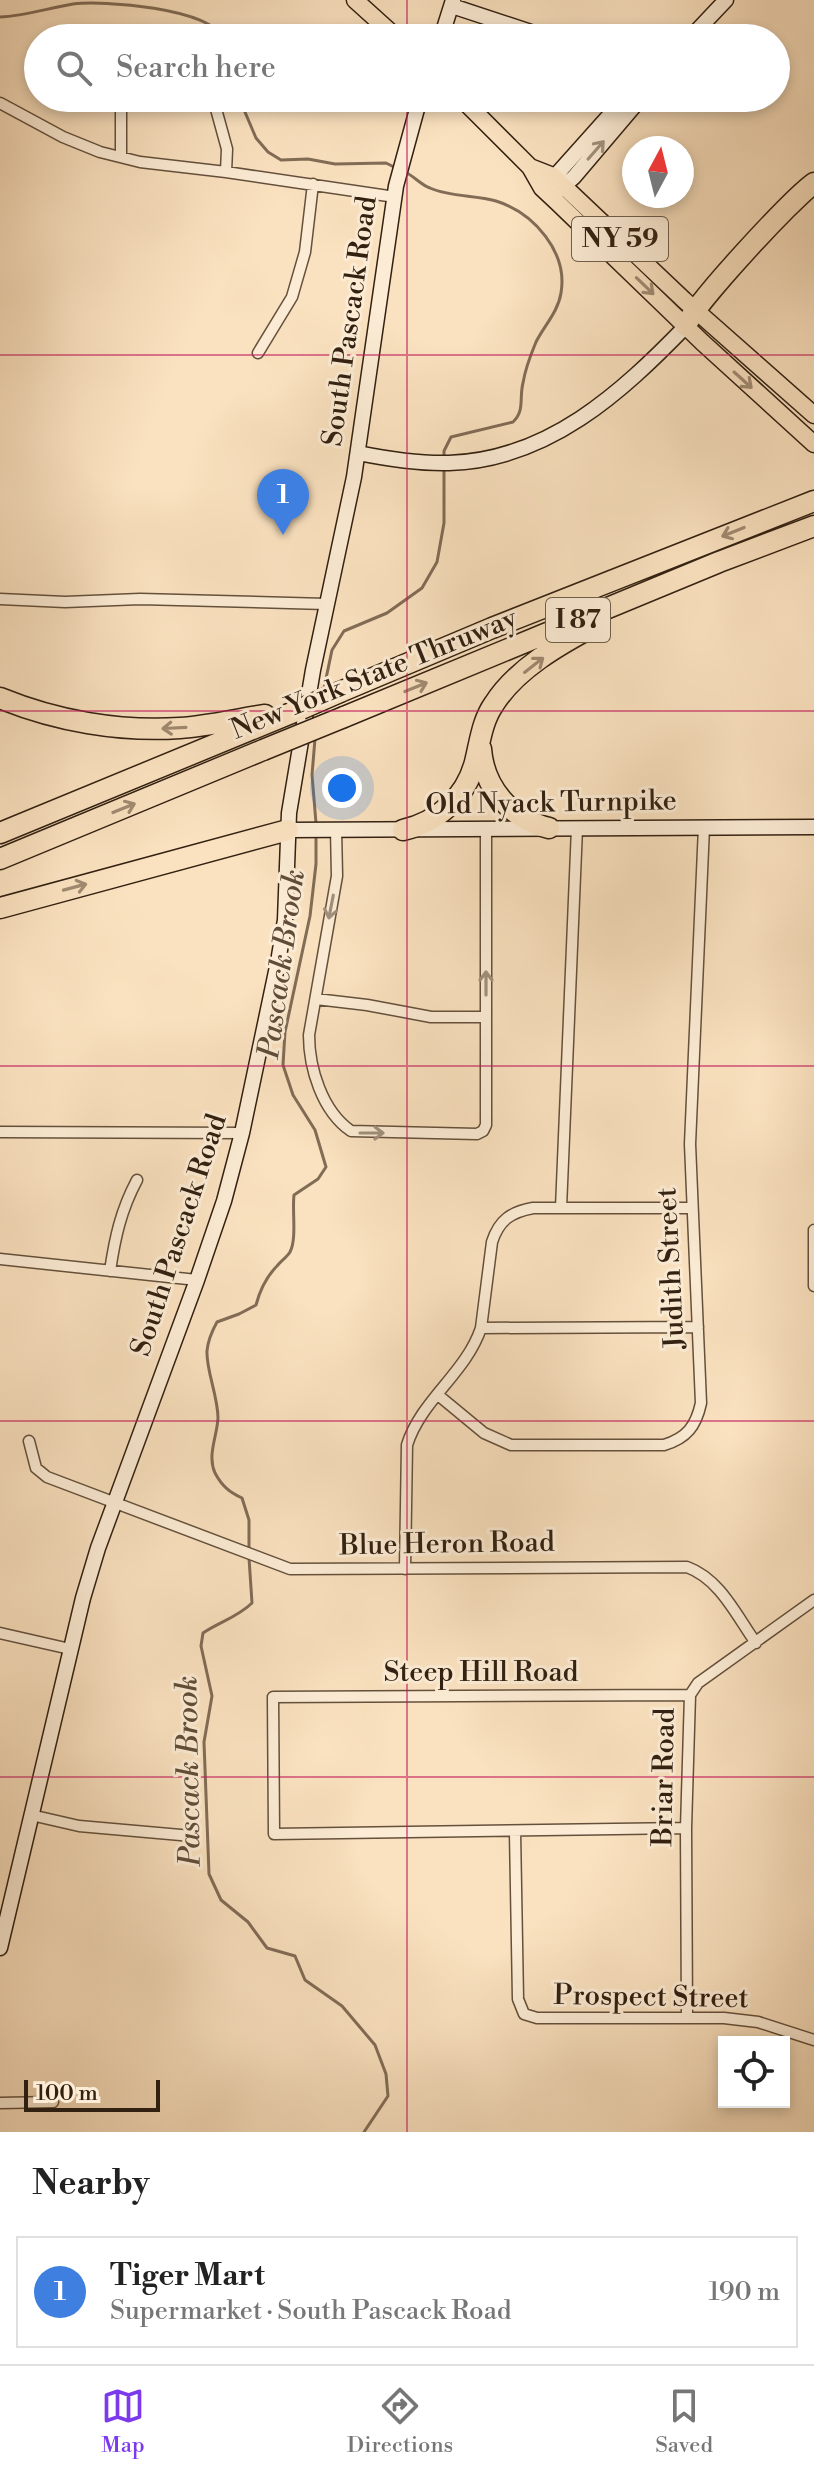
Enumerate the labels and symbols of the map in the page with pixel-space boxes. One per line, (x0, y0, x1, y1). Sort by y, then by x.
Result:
north arrow (622, 136, 694, 208)
one-way arrow (587, 140, 605, 160)
street label: South Pascack Road (315, 194, 385, 448)
road number: NY 59 (572, 217, 668, 261)
one-way arrow (635, 276, 654, 295)
one-way arrow (733, 370, 753, 389)
pin: 1 (257, 469, 309, 535)
one-way arrow (721, 526, 746, 540)
road number: I 87 (546, 598, 610, 642)
street label: New York State Thruway (226, 600, 523, 747)
one-way arrow (522, 657, 544, 674)
one-way arrow (403, 679, 428, 694)
one-way arrow (161, 721, 188, 736)
your location (322, 768, 362, 808)
street label: Old Nyack Turnpike (425, 783, 677, 823)
one-way arrow (111, 799, 136, 814)
water label: Pascack Brook (250, 867, 314, 1062)
one-way arrow (62, 879, 88, 894)
one-way arrow (323, 893, 338, 919)
one-way arrow (478, 970, 494, 997)
street label: South Pascack Road (123, 1109, 235, 1360)
one-way arrow (358, 1125, 385, 1141)
street label: Judith Street (649, 1186, 693, 1351)
street label: Blue Heron Road (338, 1525, 555, 1563)
street label: Steep Hill Road (384, 1655, 579, 1690)
water label: Pascack Brook (168, 1675, 210, 1868)
street label: Briar Road (645, 1707, 683, 1848)
street label: Prospect Street (553, 1978, 749, 2016)
scale bar (24, 2076, 160, 2112)

